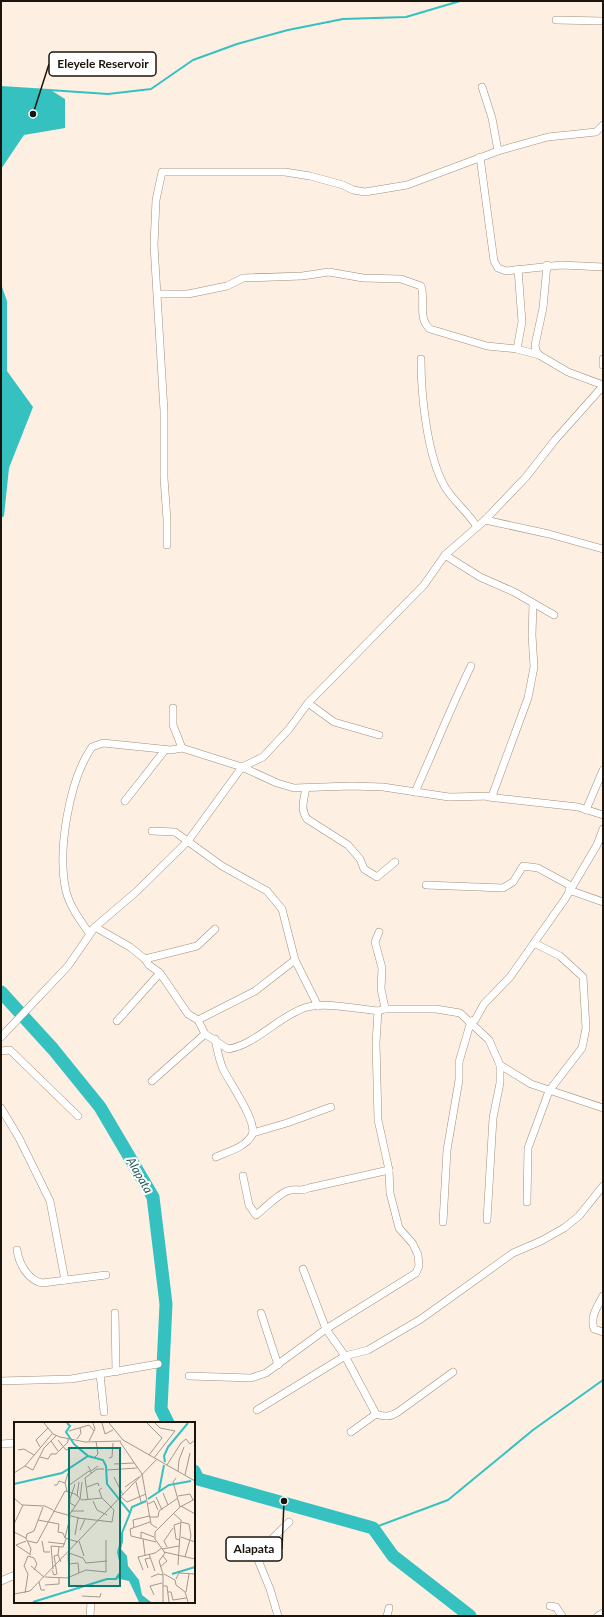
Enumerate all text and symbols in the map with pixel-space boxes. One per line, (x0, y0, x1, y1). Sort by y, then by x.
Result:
callout: Eleyele Reservoir (49, 52, 156, 76)
text: Eleyele Reservoir (57, 56, 149, 71)
water label: Alapata (123, 1153, 156, 1196)
inset map (14, 1422, 195, 1603)
callout: Alapata (226, 1537, 282, 1561)
text: Alapata (233, 1541, 274, 1556)

